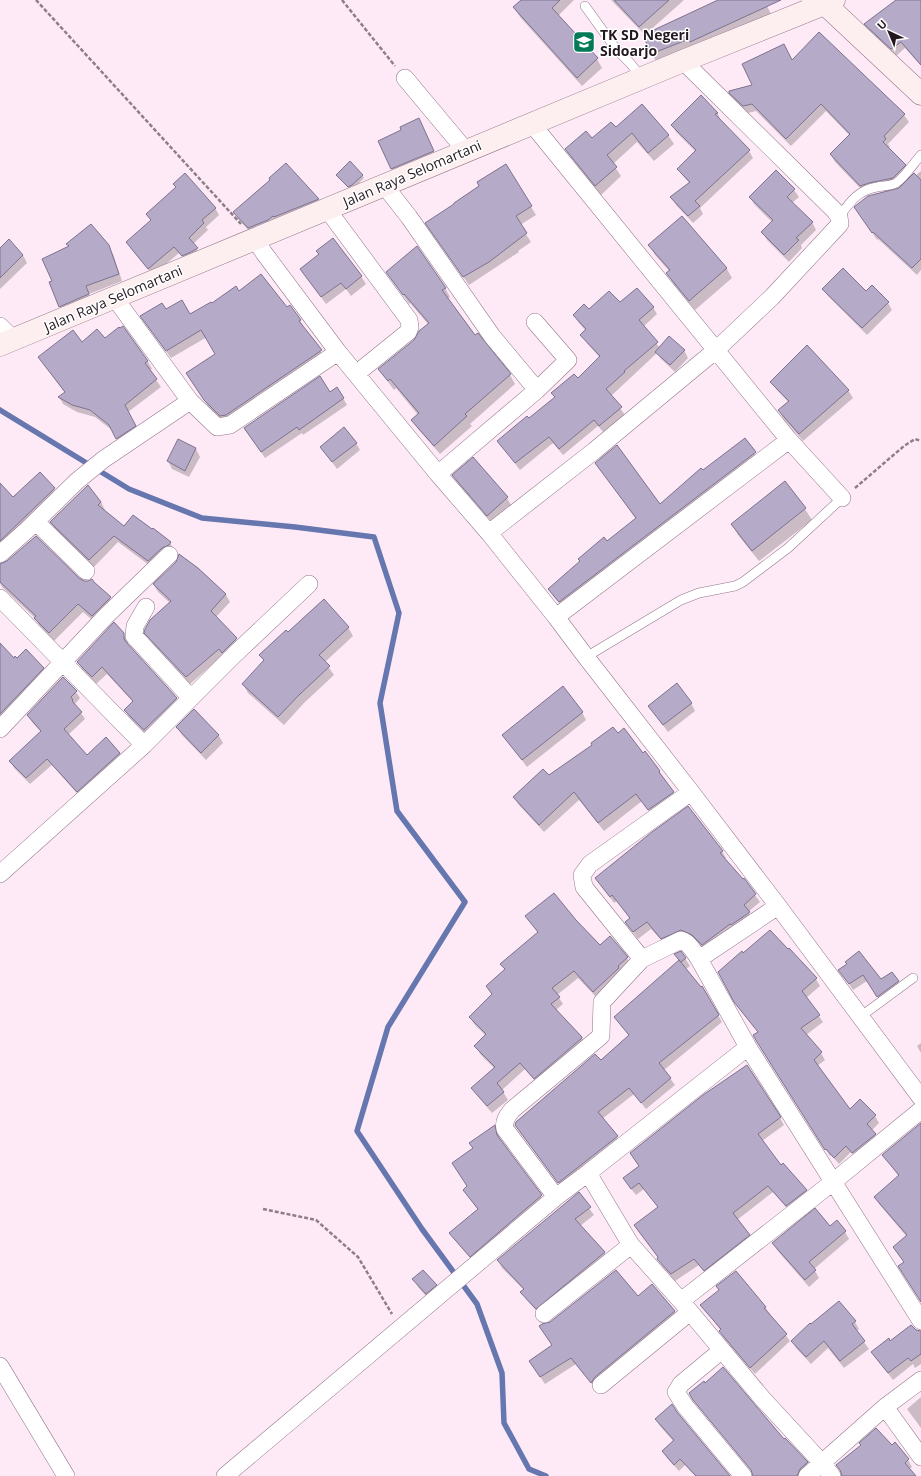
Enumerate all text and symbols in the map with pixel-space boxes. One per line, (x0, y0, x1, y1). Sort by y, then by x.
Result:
north arrow (869, 12, 909, 52)
text: U (874, 16, 890, 33)
place label: TK SD Negeri Sidoarjo (600, 25, 689, 60)
school or university icon: TK SD Negeri Sidoarjo (571, 29, 597, 55)
street label: Jalan Raya Selomartani (338, 135, 484, 212)
street label: Jalan Raya Selomartani (39, 260, 185, 337)

